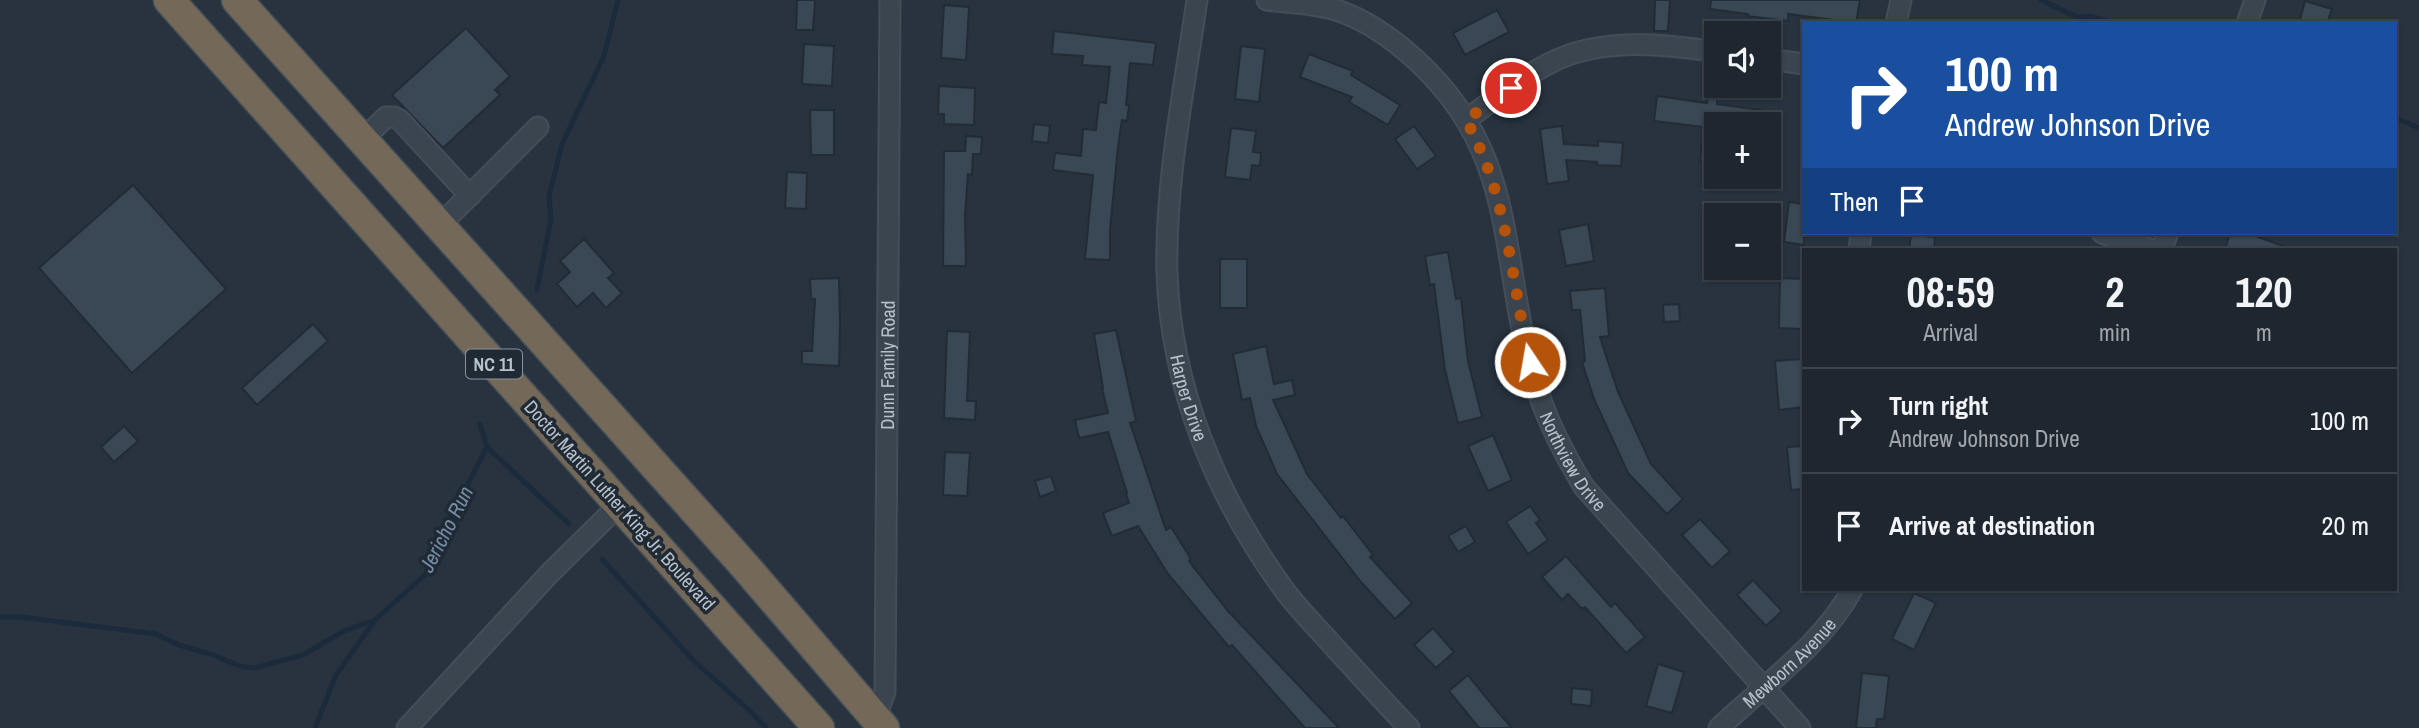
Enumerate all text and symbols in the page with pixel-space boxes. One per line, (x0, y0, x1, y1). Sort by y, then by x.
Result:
map controls (1704, 21, 1781, 280)
button: sound (1704, 21, 1781, 98)
text: 100 m (1945, 40, 2059, 106)
icon: right (1830, 49, 1921, 140)
pin (1481, 58, 1541, 118)
icon: arrive (1492, 69, 1530, 107)
text: Andrew Johnson Drive (1945, 103, 2210, 146)
button: + (1704, 112, 1781, 189)
icon: arrive (1893, 182, 1931, 220)
text: Then (1830, 184, 1879, 219)
button: − (1704, 203, 1781, 280)
text: 08:59 (1907, 264, 1995, 320)
text: 2 (2105, 264, 2124, 320)
text: 120 (2235, 264, 2293, 320)
street label: Dunn Family Road (874, 300, 901, 430)
text: Arrival (1923, 317, 1978, 348)
text: min (2099, 317, 2131, 348)
text: m (2256, 317, 2272, 348)
position arrow (1493, 325, 1567, 399)
road number: NC 11 (466, 350, 522, 378)
street label: Harper Drive (1164, 352, 1214, 445)
text: Turn right (1889, 388, 1988, 423)
street label: Doctor Martin Luther King Jr. Boulevard (518, 394, 722, 616)
icon: right (1830, 402, 1868, 440)
text: 100 m (2310, 403, 2369, 438)
street label: Northview Drive (1534, 408, 1612, 517)
text: Andrew Johnson Drive (1889, 423, 2080, 454)
water label: Jericho Run (412, 481, 480, 578)
icon: arrive (1830, 507, 1868, 545)
text: Arrive at destination (1889, 508, 2095, 543)
text: 20 m (2322, 508, 2369, 543)
street label: Mewborn Avenue (1737, 612, 1842, 714)

